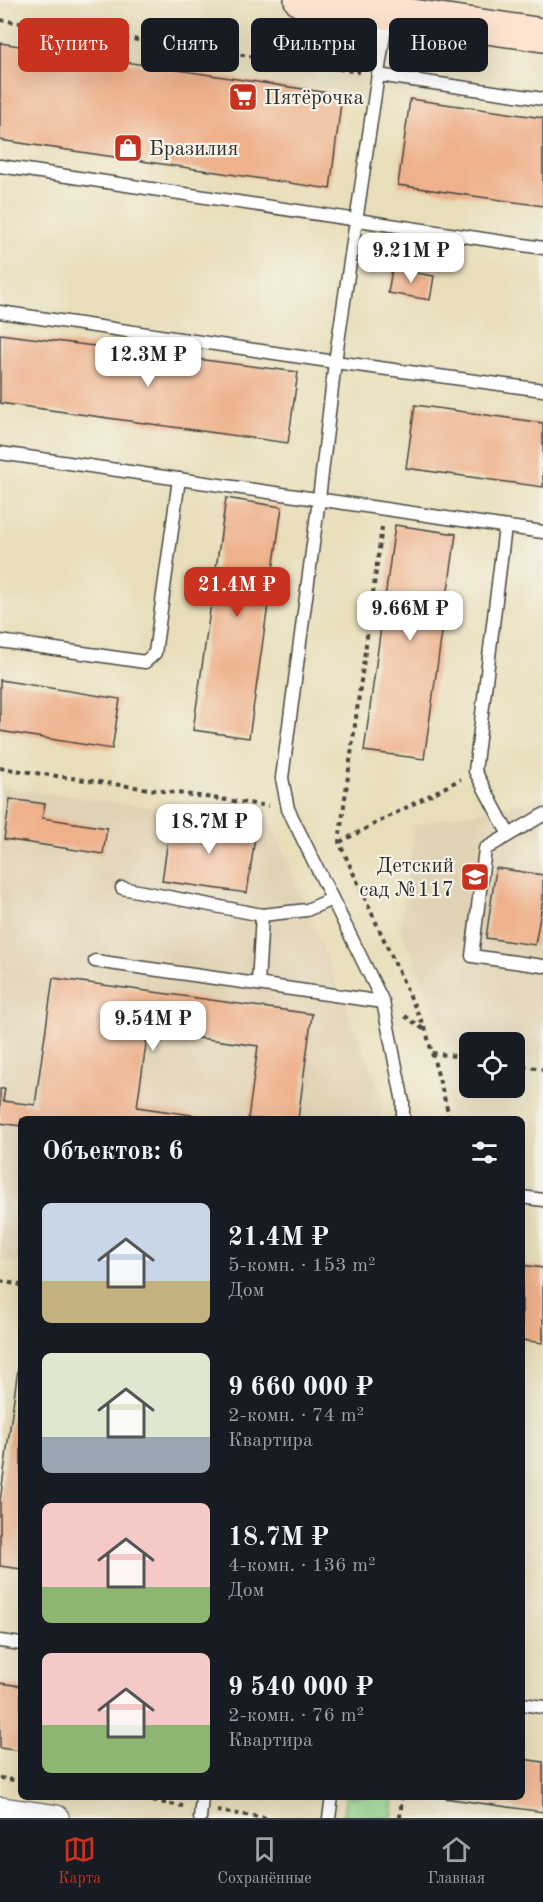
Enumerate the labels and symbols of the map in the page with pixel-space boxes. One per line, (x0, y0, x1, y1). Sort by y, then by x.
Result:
supermarket icon: Пятёрочка (227, 81, 259, 113)
place label: Пятёрочка (264, 88, 364, 109)
shop icon: Бразилия (112, 132, 144, 164)
place label: Бразилия (149, 139, 238, 160)
pin: 9.21M ₽ (356, 233, 466, 284)
pin: 12.3M ₽ (93, 337, 203, 388)
pin: 21.4M ₽ (182, 567, 292, 618)
pin: 9.66M ₽ (355, 591, 465, 642)
pin: 18.7M ₽ (154, 804, 264, 855)
place label: Детский сад №117 (359, 856, 454, 901)
school or university icon: Детский сад №117 (459, 861, 491, 893)
pin: 9.54M ₽ (98, 1001, 208, 1052)

